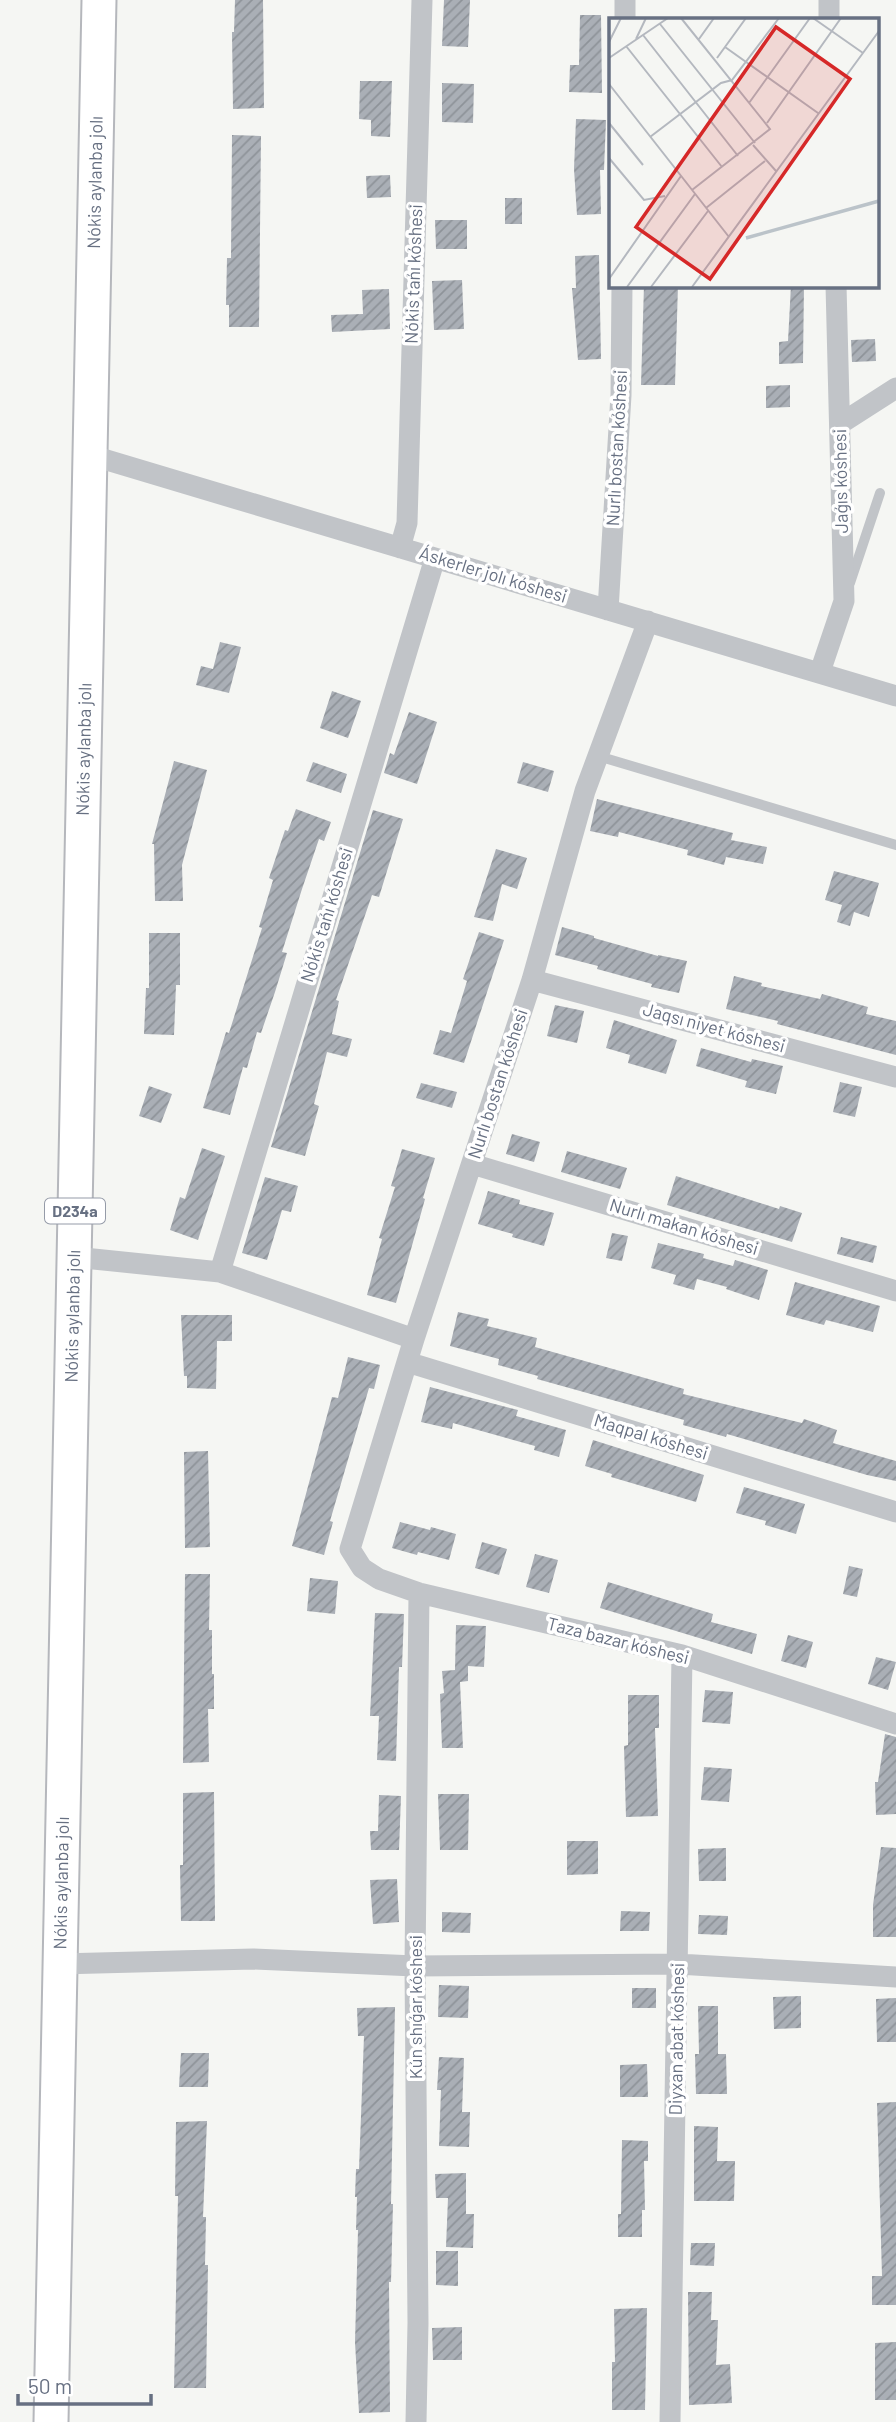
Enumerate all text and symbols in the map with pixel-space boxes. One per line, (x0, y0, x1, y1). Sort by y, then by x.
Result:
inset map (609, 18, 878, 287)
street label: Nókis aylanba jolı (82, 116, 107, 249)
street label: Nókis tańı kóshesi (400, 204, 426, 344)
street label: Nurlı bostan kóshesi (601, 369, 631, 527)
street label: Jaǵıs kóshesi (828, 429, 852, 533)
street label: Áskerler jolı kóshesi (417, 541, 570, 607)
street label: Nókis aylanba jolı (71, 683, 95, 816)
street label: Nókis tańı kóshesi (295, 845, 357, 985)
street label: Jaqsı niyet kóshesi (641, 997, 788, 1057)
street label: Nurlı bostan kóshesi (462, 1006, 532, 1161)
street label: Nurlı makan kóshesi (607, 1193, 761, 1259)
road number: D234a (45, 1198, 105, 1224)
street label: Nókis aylanba jolı (60, 1249, 84, 1383)
street label: Maqpal kóshesi (592, 1408, 711, 1464)
street label: Taza bazar kóshesi (545, 1612, 692, 1668)
street label: Nókis aylanba jolı (48, 1816, 73, 1950)
street label: Kún shıǵar kóshesi (404, 1935, 426, 2079)
street label: Diyxan abat kóshesi (664, 1962, 688, 2115)
scale bar (18, 2362, 150, 2406)
text: 50 m (28, 2373, 72, 2398)

